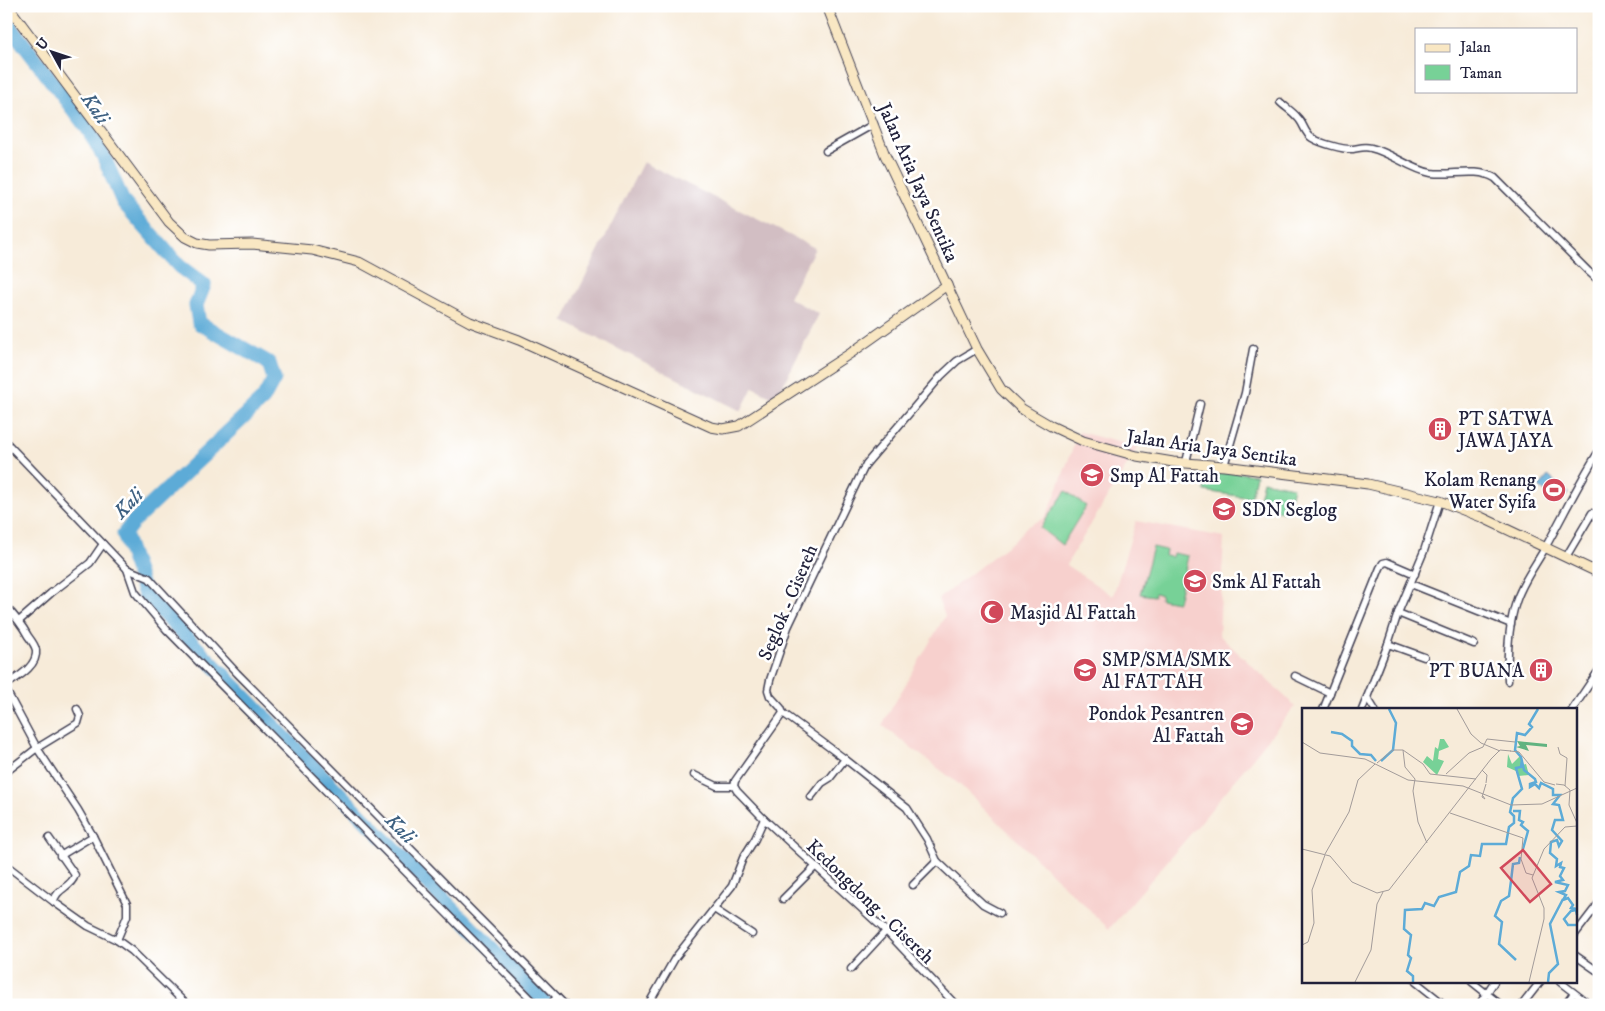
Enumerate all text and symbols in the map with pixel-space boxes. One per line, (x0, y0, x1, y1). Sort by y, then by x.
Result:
north arrow (28, 28, 78, 78)
legend (1415, 28, 1578, 92)
text: U (32, 34, 53, 54)
text: Jalan (1458, 38, 1491, 57)
text: Taman (1460, 64, 1502, 83)
water label: Kali (75, 87, 115, 131)
street label: Jalan Aria Jaya Sentika (871, 98, 963, 266)
place label: PT SATWA JAWA JAYA (1456, 408, 1554, 453)
building icon: PT SATWA JAWA JAYA (1427, 416, 1453, 442)
street label: Jalan Aria Jaya Sentika (1123, 425, 1298, 472)
school or university icon: Smp Al Fattah (1079, 462, 1105, 488)
place label: Smp Al Fattah (1110, 465, 1219, 488)
place label: Kolam Renang Water Syifa (1424, 469, 1537, 514)
sports icon: Kolam Renang Water Syifa (1541, 477, 1567, 503)
water label: Kali (108, 482, 151, 525)
school or university icon: SDN Seglog (1211, 496, 1237, 522)
place label: SDN Seglog (1242, 499, 1338, 522)
street label: Seglok - Cisereh (754, 541, 823, 664)
school or university icon: Smk Al Fattah (1182, 568, 1208, 594)
place label: Smk Al Fattah (1212, 571, 1321, 594)
mosque icon: Masjid Al Fattah (979, 599, 1005, 625)
place label: Masjid Al Fattah (1010, 602, 1136, 625)
place label: SMP/SMA/SMK Al FATTAH (1102, 649, 1231, 694)
school or university icon: SMP/SMA/SMK Al FATTAH (1072, 657, 1098, 683)
building icon: PT BUANA (1528, 657, 1554, 683)
place label: PT BUANA (1429, 660, 1525, 683)
place label: Pondok Pesantren Al Fattah (1088, 703, 1224, 748)
inset map (1302, 708, 1578, 984)
school or university icon: Pondok Pesantren Al Fattah (1229, 711, 1255, 737)
water label: Kali (379, 808, 422, 851)
street label: Kedongdong - Cisereh (801, 835, 939, 969)

